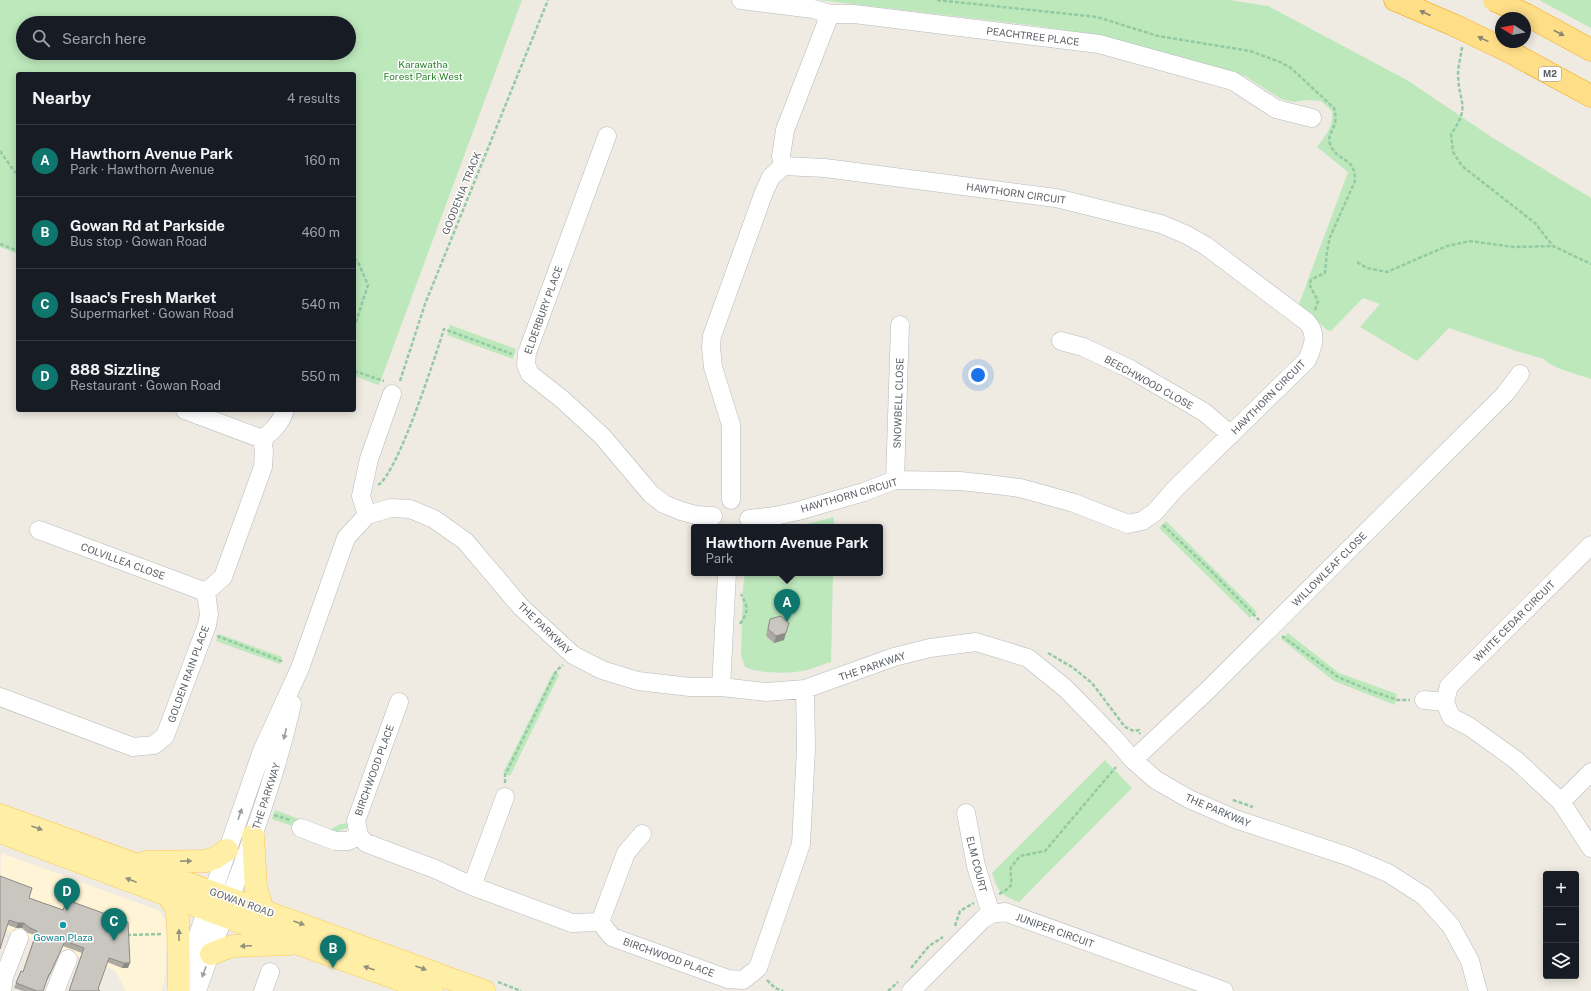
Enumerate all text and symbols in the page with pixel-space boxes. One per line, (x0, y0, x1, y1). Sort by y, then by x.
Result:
one-way arrow (1420, 10, 1431, 16)
north arrow (1495, 12, 1531, 48)
search box (16, 16, 356, 60)
street label: PEACHTREE PLACE (986, 24, 1080, 48)
icon: search (30, 27, 52, 49)
one-way arrow (1553, 29, 1565, 36)
text: Search here (62, 30, 146, 47)
one-way arrow (1477, 36, 1488, 42)
park label: Karawatha Forest Park West (383, 58, 463, 82)
road number: M2 (1539, 67, 1561, 81)
text: Nearby (32, 88, 91, 108)
text: 4 results (287, 91, 340, 106)
text: Hawthorn Avenue Park (70, 145, 233, 162)
street label: GOODENIA TRACK (439, 150, 483, 236)
text: A (40, 153, 50, 168)
text: 160 m (304, 153, 340, 168)
text: Park · Hawthorn Avenue (70, 162, 214, 177)
street label: HAWTHORN CIRCUIT (966, 180, 1067, 206)
text: Gowan Rd at Parkside (70, 217, 225, 234)
text: B (41, 225, 49, 240)
text: 460 m (301, 225, 340, 240)
text: Bus stop · Gowan Road (70, 234, 207, 249)
street label: ELDERBURY PLACE (521, 264, 565, 356)
text: Isaac's Fresh Market (70, 289, 217, 306)
text: C (40, 297, 50, 312)
text: 540 m (301, 297, 340, 312)
text: Supermarket · Gowan Road (70, 306, 234, 321)
street label: BEECHWOOD CLOSE (1102, 353, 1196, 411)
street label: HAWTHORN CIRCUIT (1228, 357, 1308, 437)
street label: SNOWBELL CLOSE (890, 358, 906, 448)
text: 888 Sizzling (70, 361, 160, 378)
your location (968, 365, 988, 385)
text: D (40, 369, 50, 384)
text: 550 m (301, 369, 340, 384)
text: Restaurant · Gowan Road (70, 378, 221, 393)
street label: HAWTHORN CIRCUIT (799, 475, 899, 515)
popup (691, 524, 883, 576)
street label: WILLOWLEAF CLOSE (1289, 529, 1369, 609)
text: Hawthorn Avenue Park (706, 534, 868, 551)
street label: COLVILLEA CLOSE (79, 540, 167, 582)
text: Park (706, 551, 733, 566)
street label: WHITE CEDAR CIRCUIT (1471, 578, 1557, 664)
pin: A (774, 589, 800, 622)
street label: THE PARKWAY (516, 600, 574, 656)
street label: GOLDEN RAIN PLACE (165, 624, 211, 724)
street label: THE PARKWAY (837, 649, 907, 683)
street label: BIRCHWOOD PLACE (352, 723, 396, 817)
one-way arrow (282, 728, 288, 740)
street label: THE PARKWAY (250, 761, 282, 831)
street label: THE PARKWAY (1184, 791, 1252, 829)
one-way arrow (237, 807, 243, 819)
one-way arrow (31, 826, 43, 832)
street label: ELM COURT (964, 835, 990, 893)
one-way arrow (180, 858, 193, 864)
map controls (1543, 871, 1579, 979)
button: + (1543, 871, 1579, 907)
one-way arrow (124, 877, 136, 883)
pin: D (54, 878, 80, 911)
street label: GOWAN ROAD (208, 885, 276, 919)
button: − (1543, 907, 1579, 943)
pin: C (101, 908, 127, 941)
street label: JUNIPER CIRCUIT (1014, 910, 1096, 950)
marker: Gowan Plaza (58, 920, 68, 930)
one-way arrow (294, 921, 306, 927)
one-way arrow (176, 928, 182, 941)
place label: Gowan Plaza (33, 931, 93, 943)
pin: B (320, 935, 346, 968)
street label: BIRCHWOOD PLACE (622, 935, 716, 979)
one-way arrow (239, 943, 252, 949)
button: layers (1543, 943, 1579, 979)
one-way arrow (363, 965, 375, 971)
one-way arrow (416, 965, 428, 971)
one-way arrow (201, 967, 207, 979)

